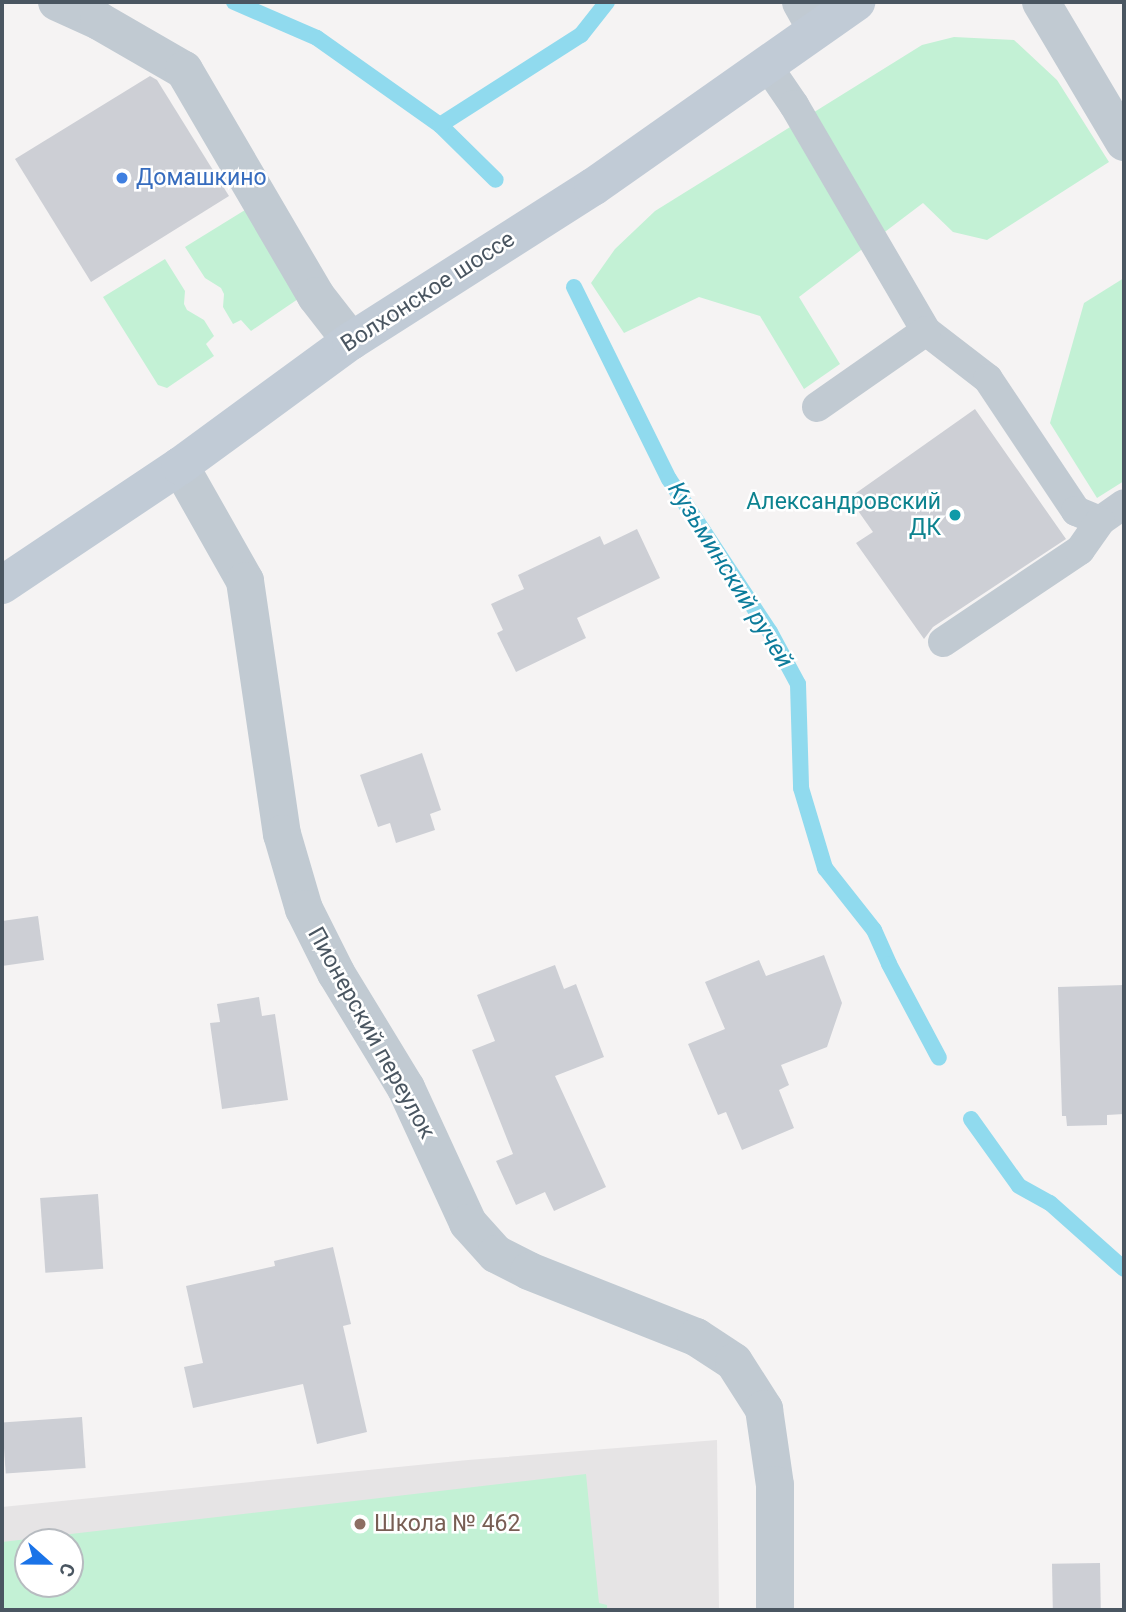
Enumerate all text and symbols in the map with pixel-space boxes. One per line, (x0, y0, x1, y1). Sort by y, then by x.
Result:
place label: Домашкино (136, 164, 267, 192)
marker: Домашкино (114, 170, 130, 186)
street label: Волхонское шоссе (336, 226, 520, 358)
water label: Кузьминский ручей (661, 477, 799, 673)
place label: Александровский ДК (746, 488, 941, 542)
marker: Александровский ДК (947, 507, 963, 523)
street label: Пионерский переулок (301, 922, 441, 1144)
place label: Школа № 462 (374, 1510, 520, 1538)
marker: Школа № 462 (352, 1516, 368, 1532)
north arrow (14, 1528, 84, 1598)
text: С (54, 1560, 80, 1580)

